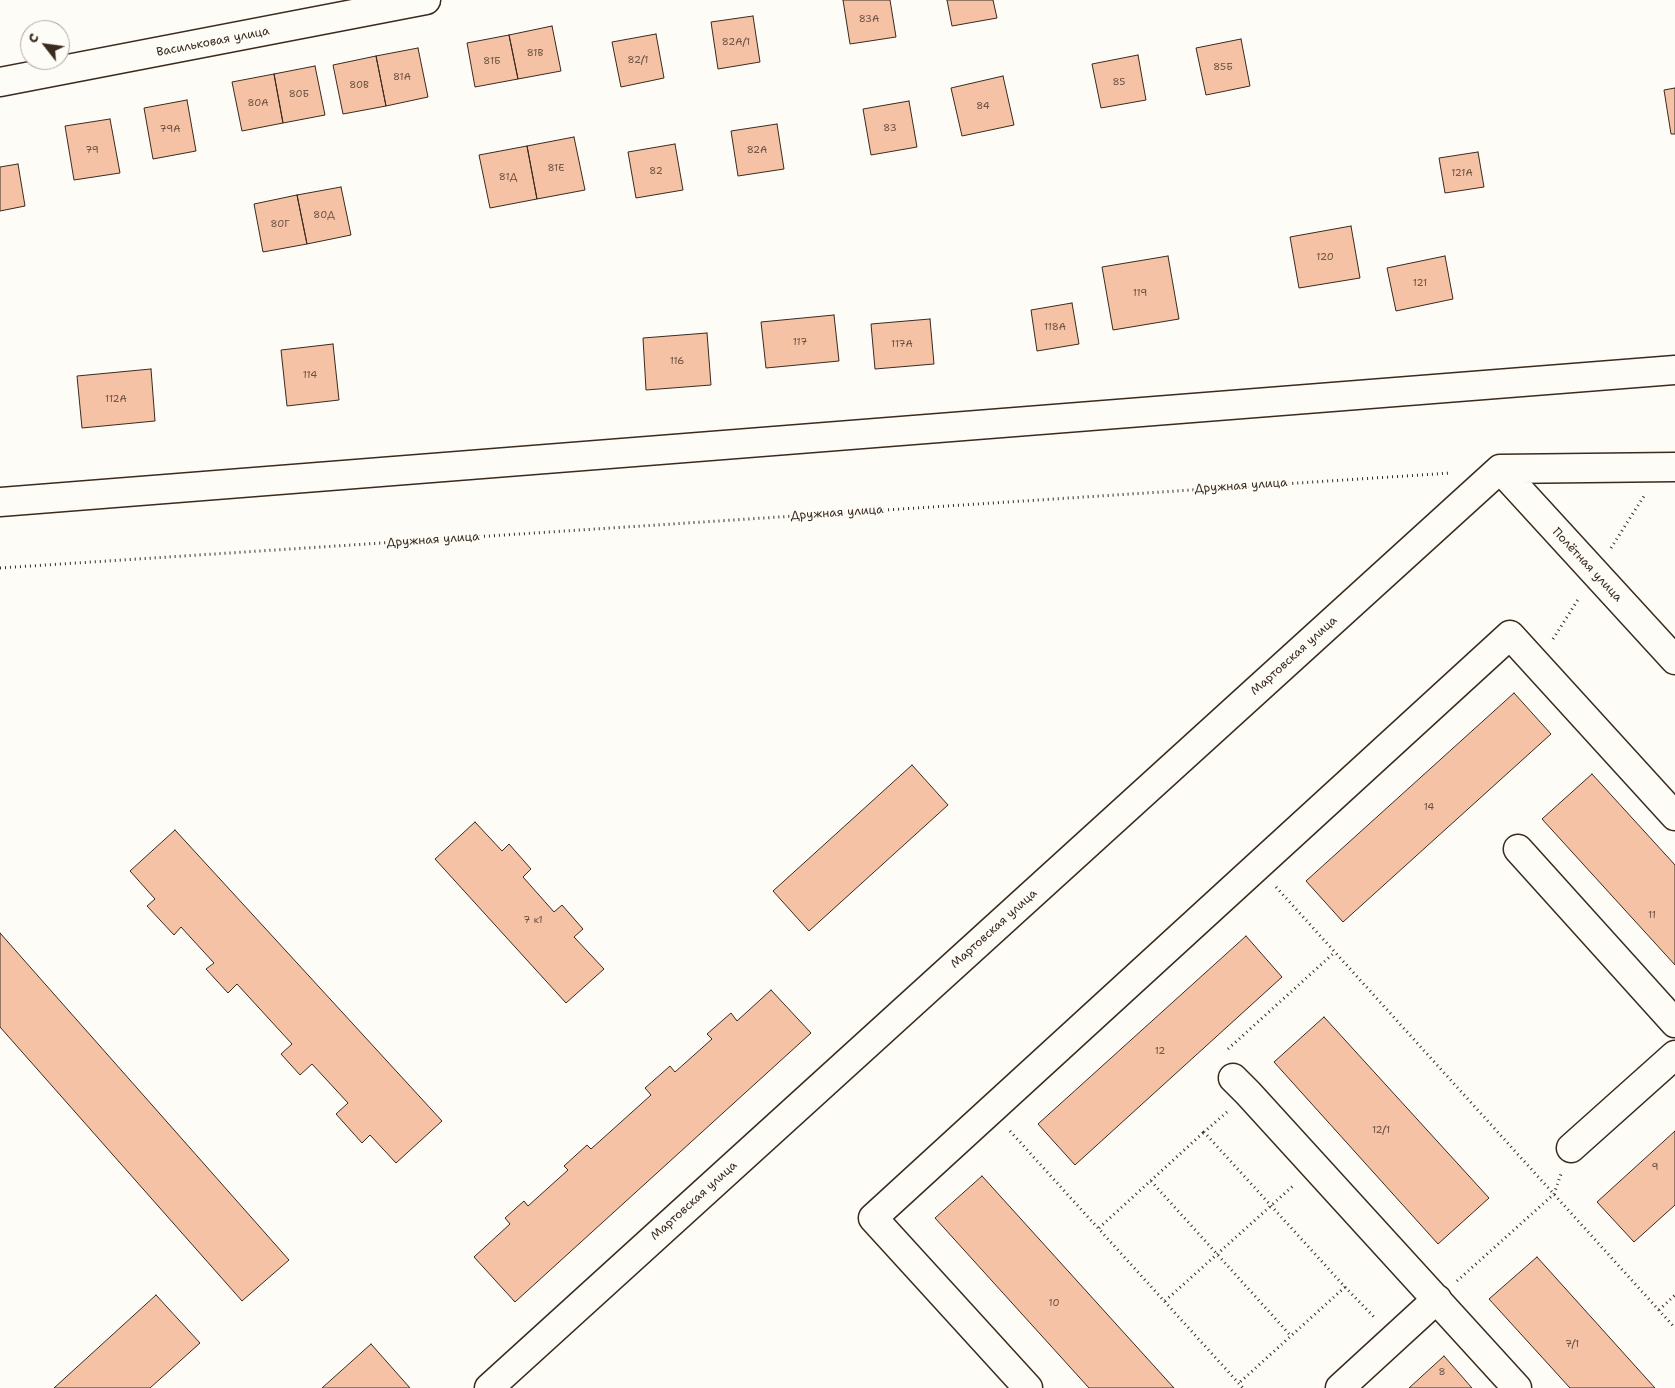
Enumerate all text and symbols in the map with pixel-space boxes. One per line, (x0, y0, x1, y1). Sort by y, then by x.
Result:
house number: 83А (859, 13, 879, 25)
north arrow (20, 20, 70, 70)
street label: Васильковая улица (155, 24, 271, 60)
text: С (23, 30, 43, 46)
house number: 82А/1 (722, 36, 750, 48)
house number: 81В (527, 47, 543, 59)
house number: 82/1 (628, 54, 648, 66)
house number: 81Б (483, 55, 501, 67)
house number: 85Б (1213, 61, 1233, 73)
house number: 81А (393, 71, 411, 83)
house number: 85 (1113, 76, 1125, 88)
house number: 80В (349, 79, 369, 91)
house number: 80Б (289, 88, 309, 100)
house number: 80А (247, 97, 269, 109)
house number: 84 (976, 100, 990, 112)
house number: 83 (883, 122, 897, 134)
house number: 79А (160, 123, 180, 135)
house number: 79 (85, 144, 99, 156)
house number: 82А (747, 144, 767, 156)
house number: 81Е (547, 162, 565, 174)
house number: 82 (649, 165, 663, 177)
house number: 121А (1451, 167, 1473, 179)
house number: 81Д (499, 171, 517, 183)
house number: 80Д (313, 209, 335, 221)
house number: 80Г (270, 218, 290, 230)
house number: 120 (1316, 251, 1334, 263)
house number: 121 (1413, 277, 1427, 289)
house number: 119 (1133, 287, 1147, 299)
house number: 118А (1044, 321, 1066, 333)
house number: 117 (793, 336, 807, 348)
house number: 117А (891, 338, 913, 350)
house number: 116 (670, 355, 684, 367)
house number: 114 (303, 369, 317, 381)
house number: 112А (105, 393, 127, 405)
street label: Дружная улица (1194, 476, 1288, 496)
street label: Дружная улица (790, 503, 884, 523)
street label: Полётная улица (1549, 525, 1625, 605)
street label: Дружная улица (386, 530, 480, 550)
street label: Мартовская улица (1248, 613, 1340, 699)
house number: 14 (1424, 801, 1434, 813)
street label: Мартовская улица (948, 886, 1040, 972)
house number: 11 (1648, 909, 1656, 921)
house number: 7 к1 (523, 914, 543, 926)
house number: 12 (1155, 1045, 1165, 1057)
house number: 12/1 (1372, 1124, 1390, 1136)
street label: Мартовская улица (648, 1158, 740, 1244)
house number: 9 (1652, 1161, 1658, 1173)
house number: 10 (1049, 1297, 1059, 1309)
house number: 7/1 (1565, 1338, 1579, 1350)
house number: 8 (1439, 1366, 1445, 1378)

